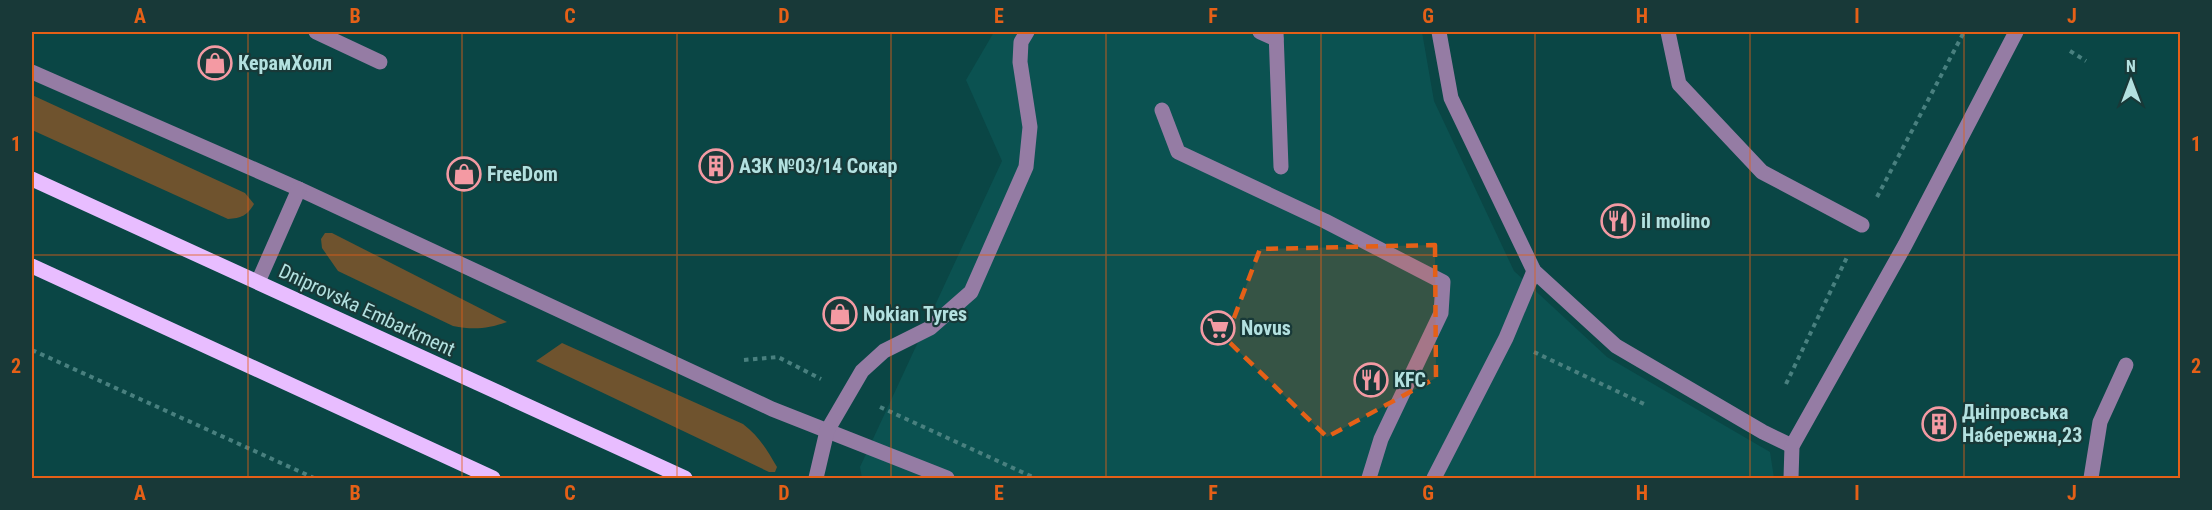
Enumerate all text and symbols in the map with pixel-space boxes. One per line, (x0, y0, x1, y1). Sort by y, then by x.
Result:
text: A (134, 4, 146, 28)
text: B (349, 4, 361, 28)
text: C (564, 4, 576, 28)
text: D (778, 4, 790, 28)
text: E (994, 4, 1004, 28)
text: F (1208, 4, 1218, 28)
text: G (1422, 4, 1434, 28)
text: H (1636, 4, 1648, 28)
text: I (1854, 4, 1860, 28)
text: J (2067, 4, 2077, 28)
shop icon: КерамХолл (197, 45, 233, 81)
place label: КерамХолл (238, 51, 332, 75)
north arrow (2101, 51, 2161, 111)
text: N (2126, 57, 2136, 76)
text: 1 (11, 132, 21, 156)
text: 1 (2191, 132, 2201, 156)
building icon: АЗК №03/14 Сокар (698, 148, 734, 184)
place label: АЗК №03/14 Сокар (739, 154, 898, 178)
shop icon: FreeDom (446, 156, 482, 192)
place label: FreeDom (487, 162, 558, 186)
restaurant icon: il molino (1600, 203, 1636, 239)
place label: il molino (1641, 209, 1710, 233)
street label: Dniprovska Embarkment (275, 259, 459, 361)
shop icon: Nokian Tyres (822, 296, 858, 332)
place label: Nokian Tyres (863, 302, 967, 326)
supermarket icon: Novus (1200, 310, 1236, 346)
place label: Novus (1241, 316, 1291, 340)
text: 2 (11, 354, 21, 378)
text: 2 (2191, 354, 2201, 378)
restaurant icon: KFC (1353, 362, 1389, 398)
place label: KFC (1394, 368, 1426, 392)
place label: Дніпровська Набережна,23 (1962, 400, 2082, 447)
building icon: Дніпровська Набережна,23 (1921, 406, 1957, 442)
text: A (134, 481, 146, 505)
text: B (349, 481, 361, 505)
text: C (564, 481, 576, 505)
text: D (778, 481, 790, 505)
text: E (994, 481, 1004, 505)
text: F (1208, 481, 1218, 505)
text: G (1422, 481, 1434, 505)
text: H (1636, 481, 1648, 505)
text: I (1854, 481, 1860, 505)
text: J (2067, 481, 2077, 505)

